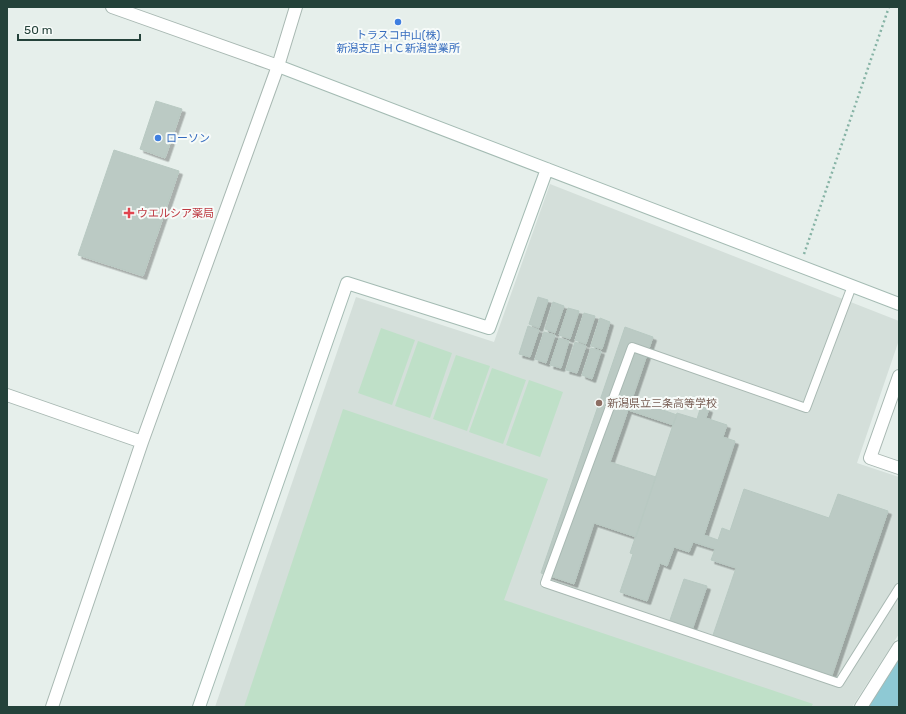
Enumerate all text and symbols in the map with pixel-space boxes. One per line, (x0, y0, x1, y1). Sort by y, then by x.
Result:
scale bar (18, 16, 140, 42)
marker: トラスコ中山(株) 新潟支店 ＨＣ新潟営業所 (393, 17, 403, 27)
text: 50 m (24, 23, 52, 37)
place label: トラスコ中山(株) 新潟支店 ＨＣ新潟営業所 (336, 29, 461, 55)
place label: ローソン (166, 132, 210, 145)
marker: ローソン (153, 133, 163, 143)
place label: ウエルシア薬局 (137, 207, 214, 220)
marker: ウエルシア薬局 (124, 208, 134, 218)
place label: 新潟県立三条高等学校 (607, 397, 717, 410)
marker: 新潟県立三条高等学校 (594, 398, 604, 408)

